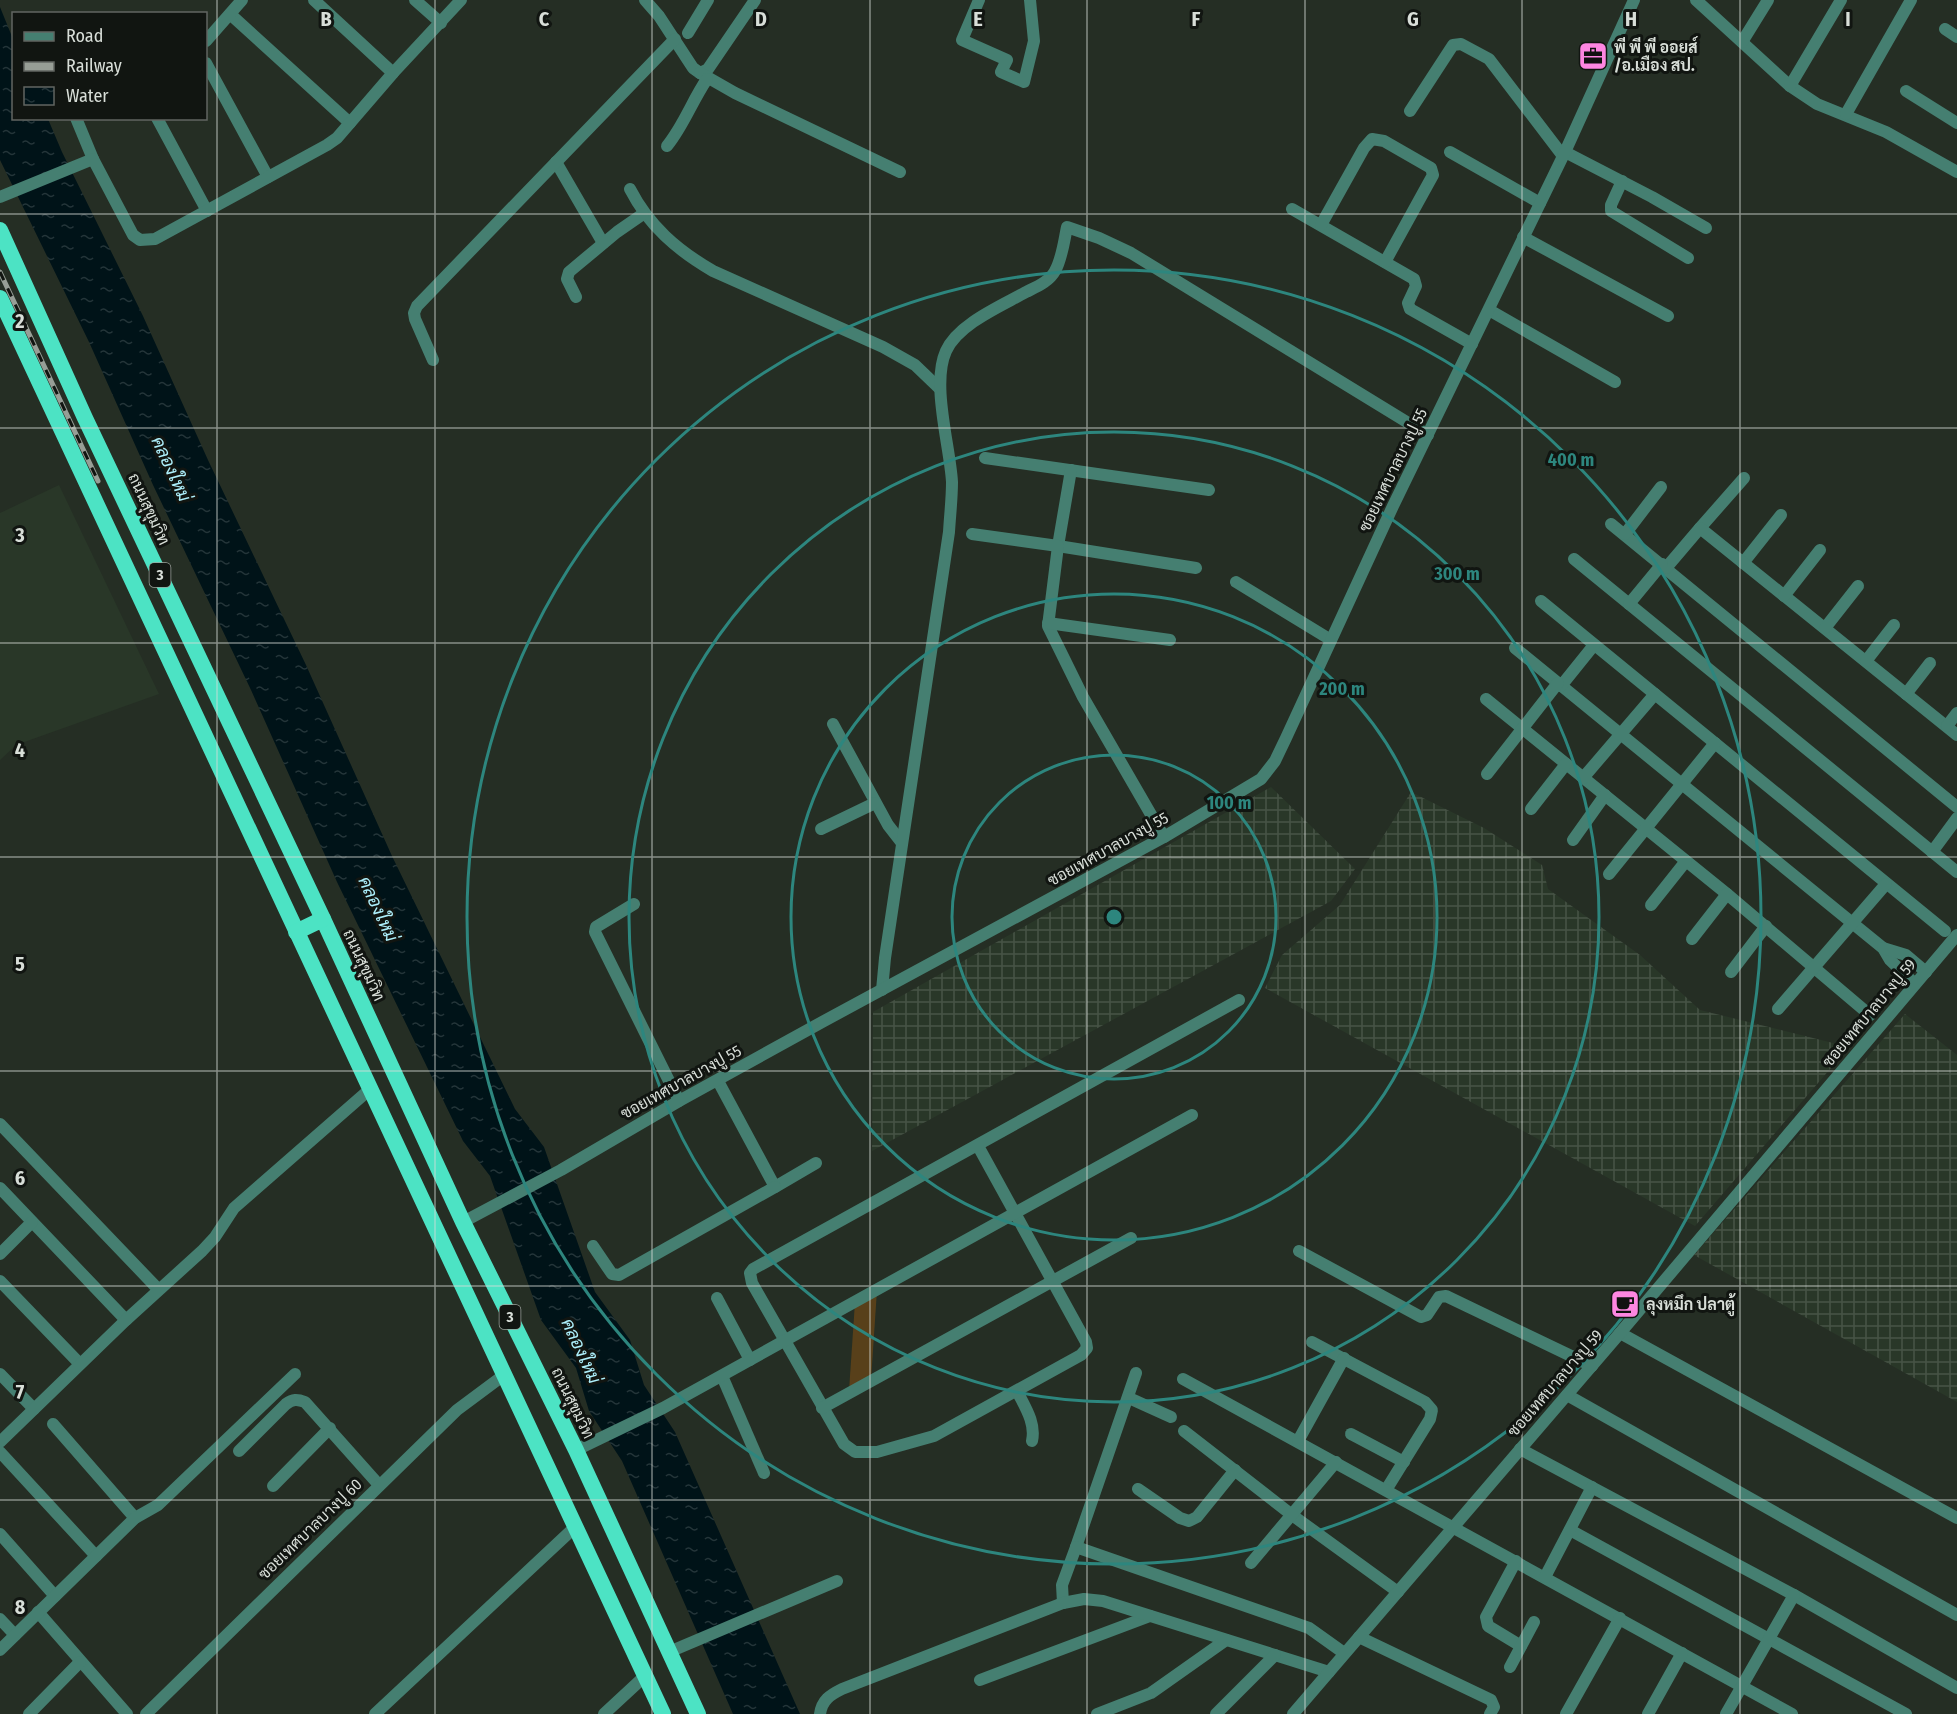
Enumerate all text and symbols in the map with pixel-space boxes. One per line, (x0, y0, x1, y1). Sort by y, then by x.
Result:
text: B (320, 7, 332, 31)
text: C (539, 7, 550, 31)
text: D (755, 7, 767, 31)
text: E (973, 7, 983, 31)
text: F (1192, 7, 1201, 31)
text: G (1407, 7, 1419, 31)
text: H (1625, 7, 1637, 31)
text: I (1845, 7, 1851, 31)
legend (12, 12, 207, 120)
text: Road (66, 25, 103, 47)
place label: พี พี พี ออยส์ /อ.เมือง สป. (1614, 36, 1699, 75)
office icon: พี พี พี ออยส์ /อ.เมือง สป. (1577, 40, 1609, 72)
text: Railway (66, 55, 122, 77)
text: Water (66, 85, 109, 107)
text: 2 (14, 309, 25, 333)
street label: ซอยเทศบาลบางปู 55 (1355, 405, 1433, 536)
water label: คลองใหม่ (146, 432, 198, 506)
text: 400 m (1548, 449, 1594, 471)
street label: ถนนสุขุมวิท (122, 470, 174, 549)
text: 3 (14, 523, 25, 547)
road number: 3 (150, 563, 170, 587)
text: 300 m (1433, 563, 1480, 585)
text: 200 m (1318, 678, 1365, 700)
text: 4 (15, 738, 25, 762)
text: 100 m (1207, 792, 1251, 814)
street label: ซอยเทศบาลบางปู 55 (1044, 808, 1173, 892)
water label: คลองใหม่ (353, 872, 405, 946)
centre of rings (1104, 907, 1124, 927)
street label: ถนนสุขุมวิท (337, 926, 389, 1005)
text: 5 (15, 952, 25, 976)
street label: ซอยเทศบาลบางปู 59 (1818, 955, 1921, 1072)
street label: ซอยเทศบาลบางปู 55 (617, 1041, 746, 1125)
text: 6 (15, 1166, 25, 1190)
cafe icon: ลุงหมึก ปลาตู้ (1609, 1288, 1641, 1320)
place label: ลุงหมึก ปลาตู้ (1646, 1293, 1736, 1317)
road number: 3 (500, 1305, 520, 1329)
water label: คลองใหม่ (556, 1314, 608, 1388)
street label: ซอยเทศบาลบางปู 59 (1503, 1326, 1608, 1442)
street label: ถนนสุขุมวิท (546, 1364, 598, 1443)
text: 7 (16, 1380, 25, 1404)
street label: ซอยเทศบาลบางปู 60 (254, 1475, 367, 1585)
text: 8 (15, 1595, 26, 1619)

